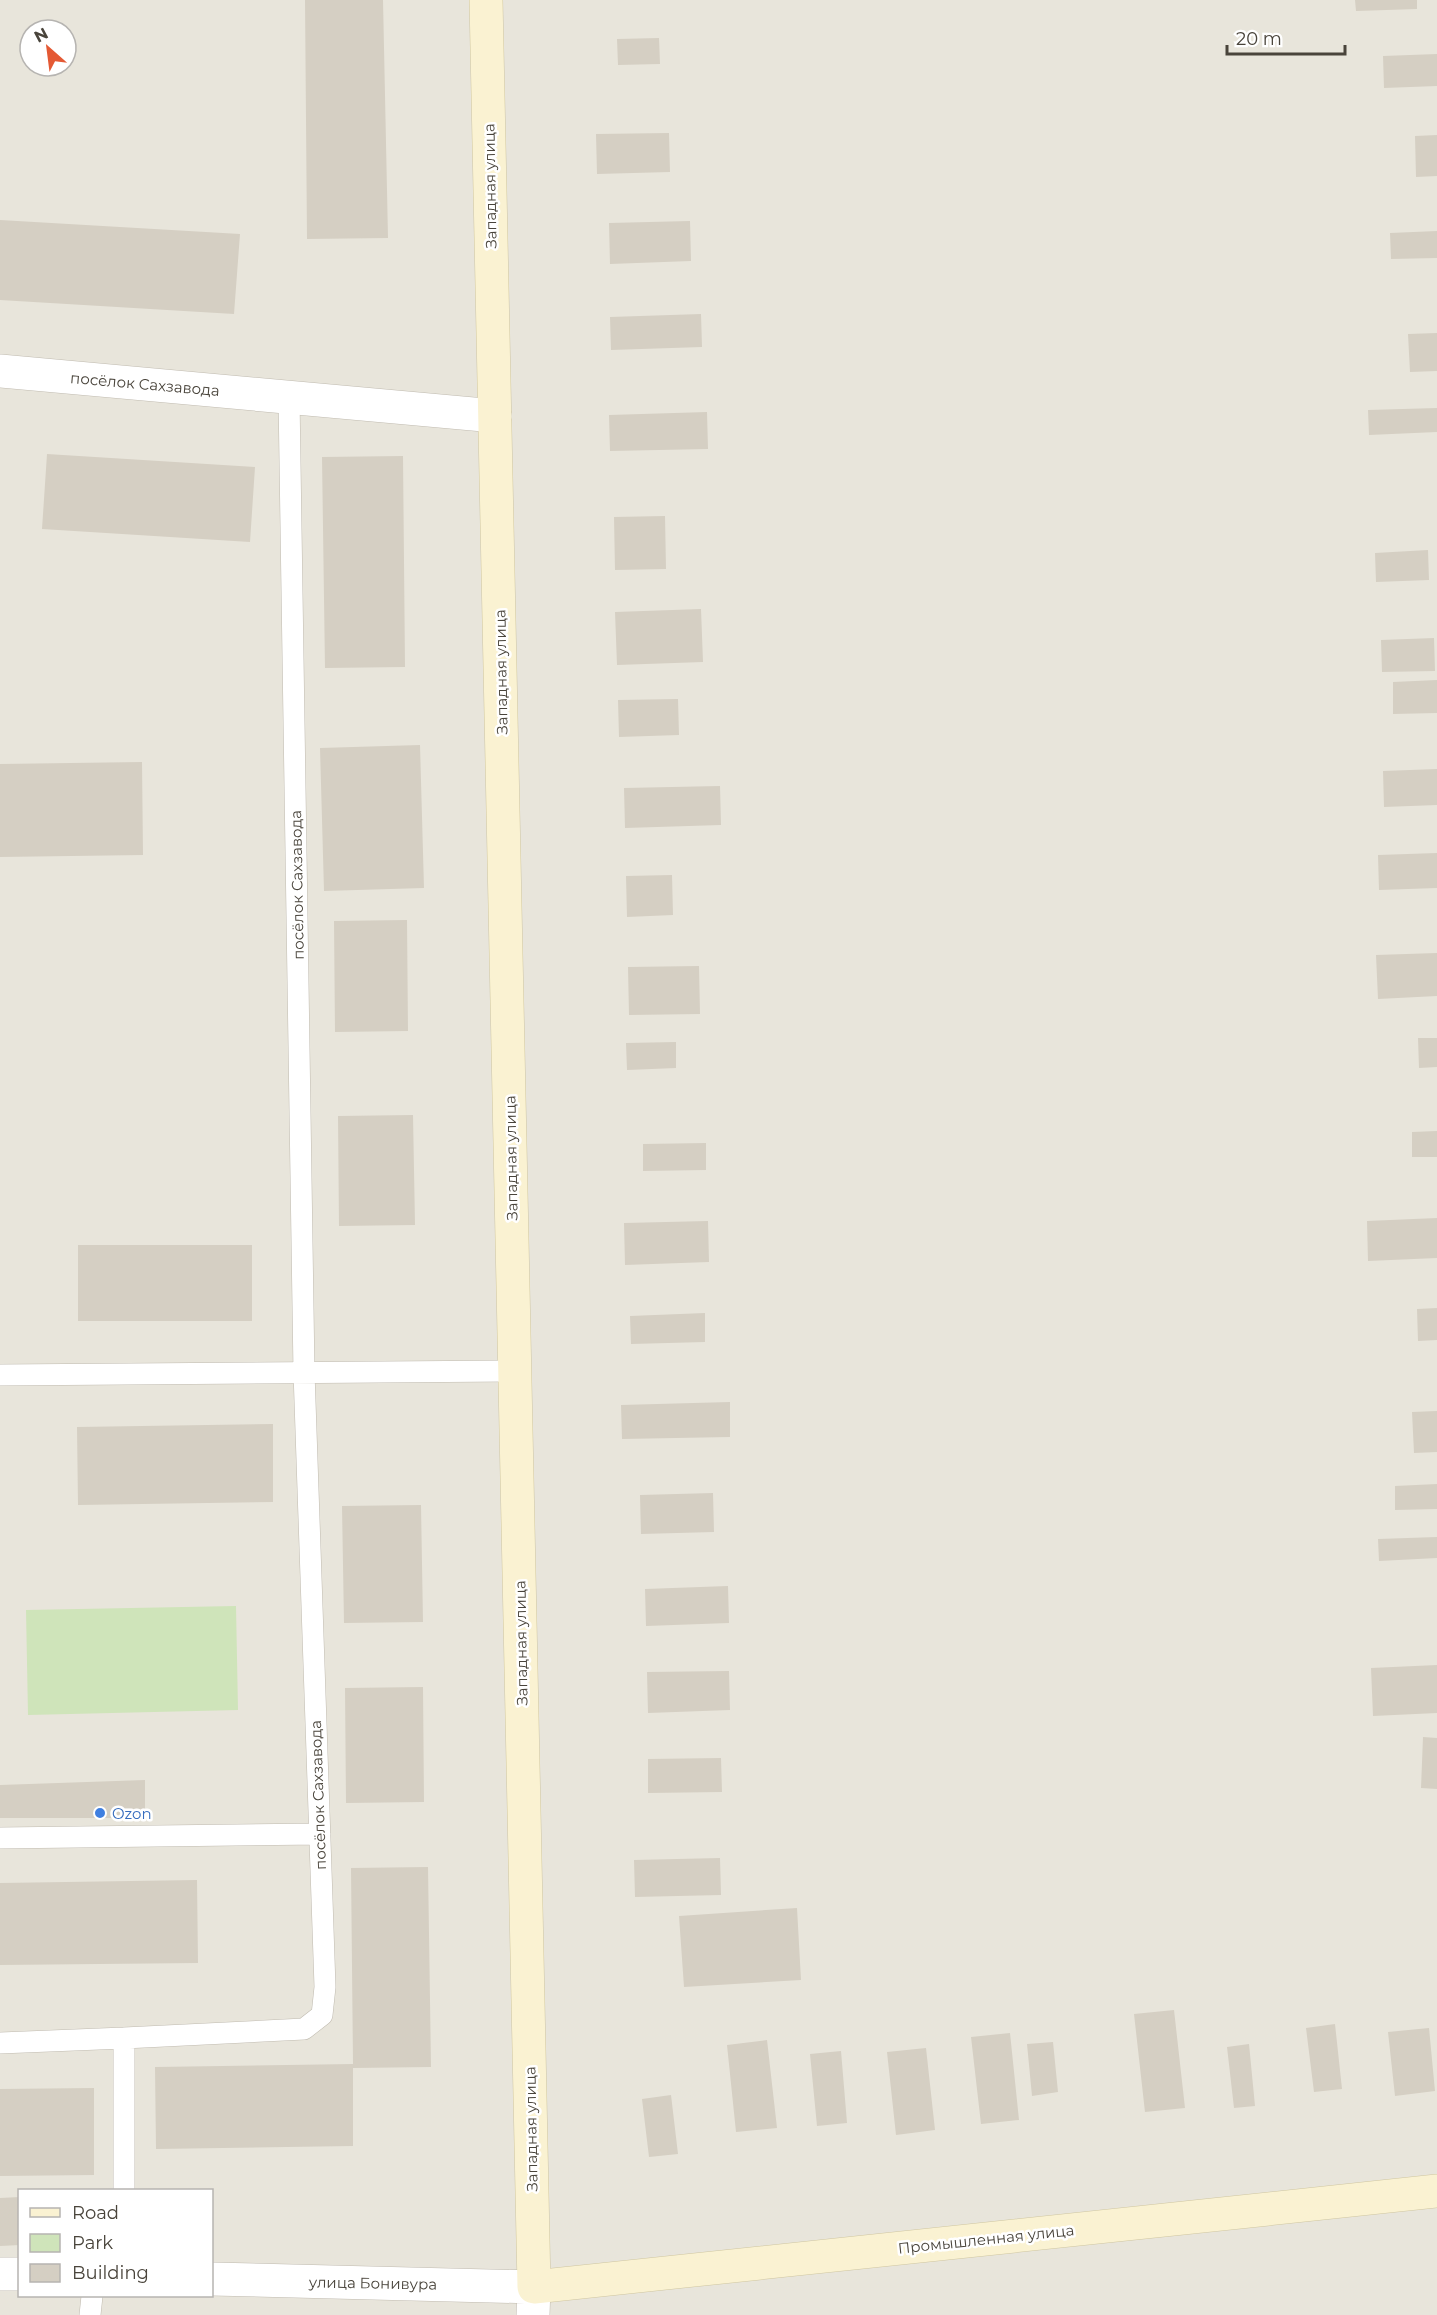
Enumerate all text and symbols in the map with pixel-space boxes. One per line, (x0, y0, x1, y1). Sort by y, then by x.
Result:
north arrow (18, 18, 78, 78)
scale bar (1227, 18, 1346, 56)
text: N (31, 24, 51, 47)
text: 20 m (1236, 28, 1282, 50)
street label: Западная улица (479, 123, 501, 249)
street label: посёлок Сахзавода (70, 368, 220, 400)
street label: Западная улица (490, 609, 512, 735)
street label: посёлок Сахзавода (286, 810, 308, 960)
street label: Западная улица (500, 1095, 522, 1221)
street label: Западная улица (510, 1580, 532, 1706)
street label: посёлок Сахзавода (306, 1720, 330, 1870)
place label: Ozon (112, 1804, 152, 1823)
marker: Ozon (93, 1806, 107, 1820)
street label: Западная улица (520, 2066, 542, 2192)
legend (18, 2189, 213, 2297)
text: Road (72, 2202, 119, 2224)
street label: Промышленная улица (897, 2220, 1075, 2258)
text: Park (72, 2232, 113, 2254)
text: Building (72, 2262, 149, 2284)
street label: улица Бонивура (308, 2272, 437, 2294)

